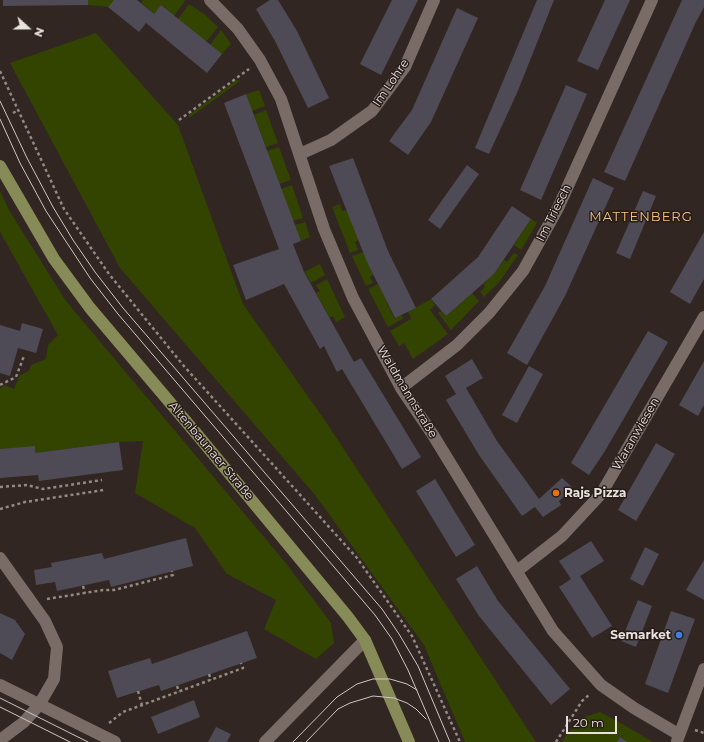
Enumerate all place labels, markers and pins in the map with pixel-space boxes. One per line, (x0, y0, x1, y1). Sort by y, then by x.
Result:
place label: Rajs Pizza (564, 486, 626, 500)
marker: Rajs Pizza (551, 488, 561, 498)
place label: Semarket (610, 628, 671, 642)
marker: Semarket (674, 630, 684, 640)

